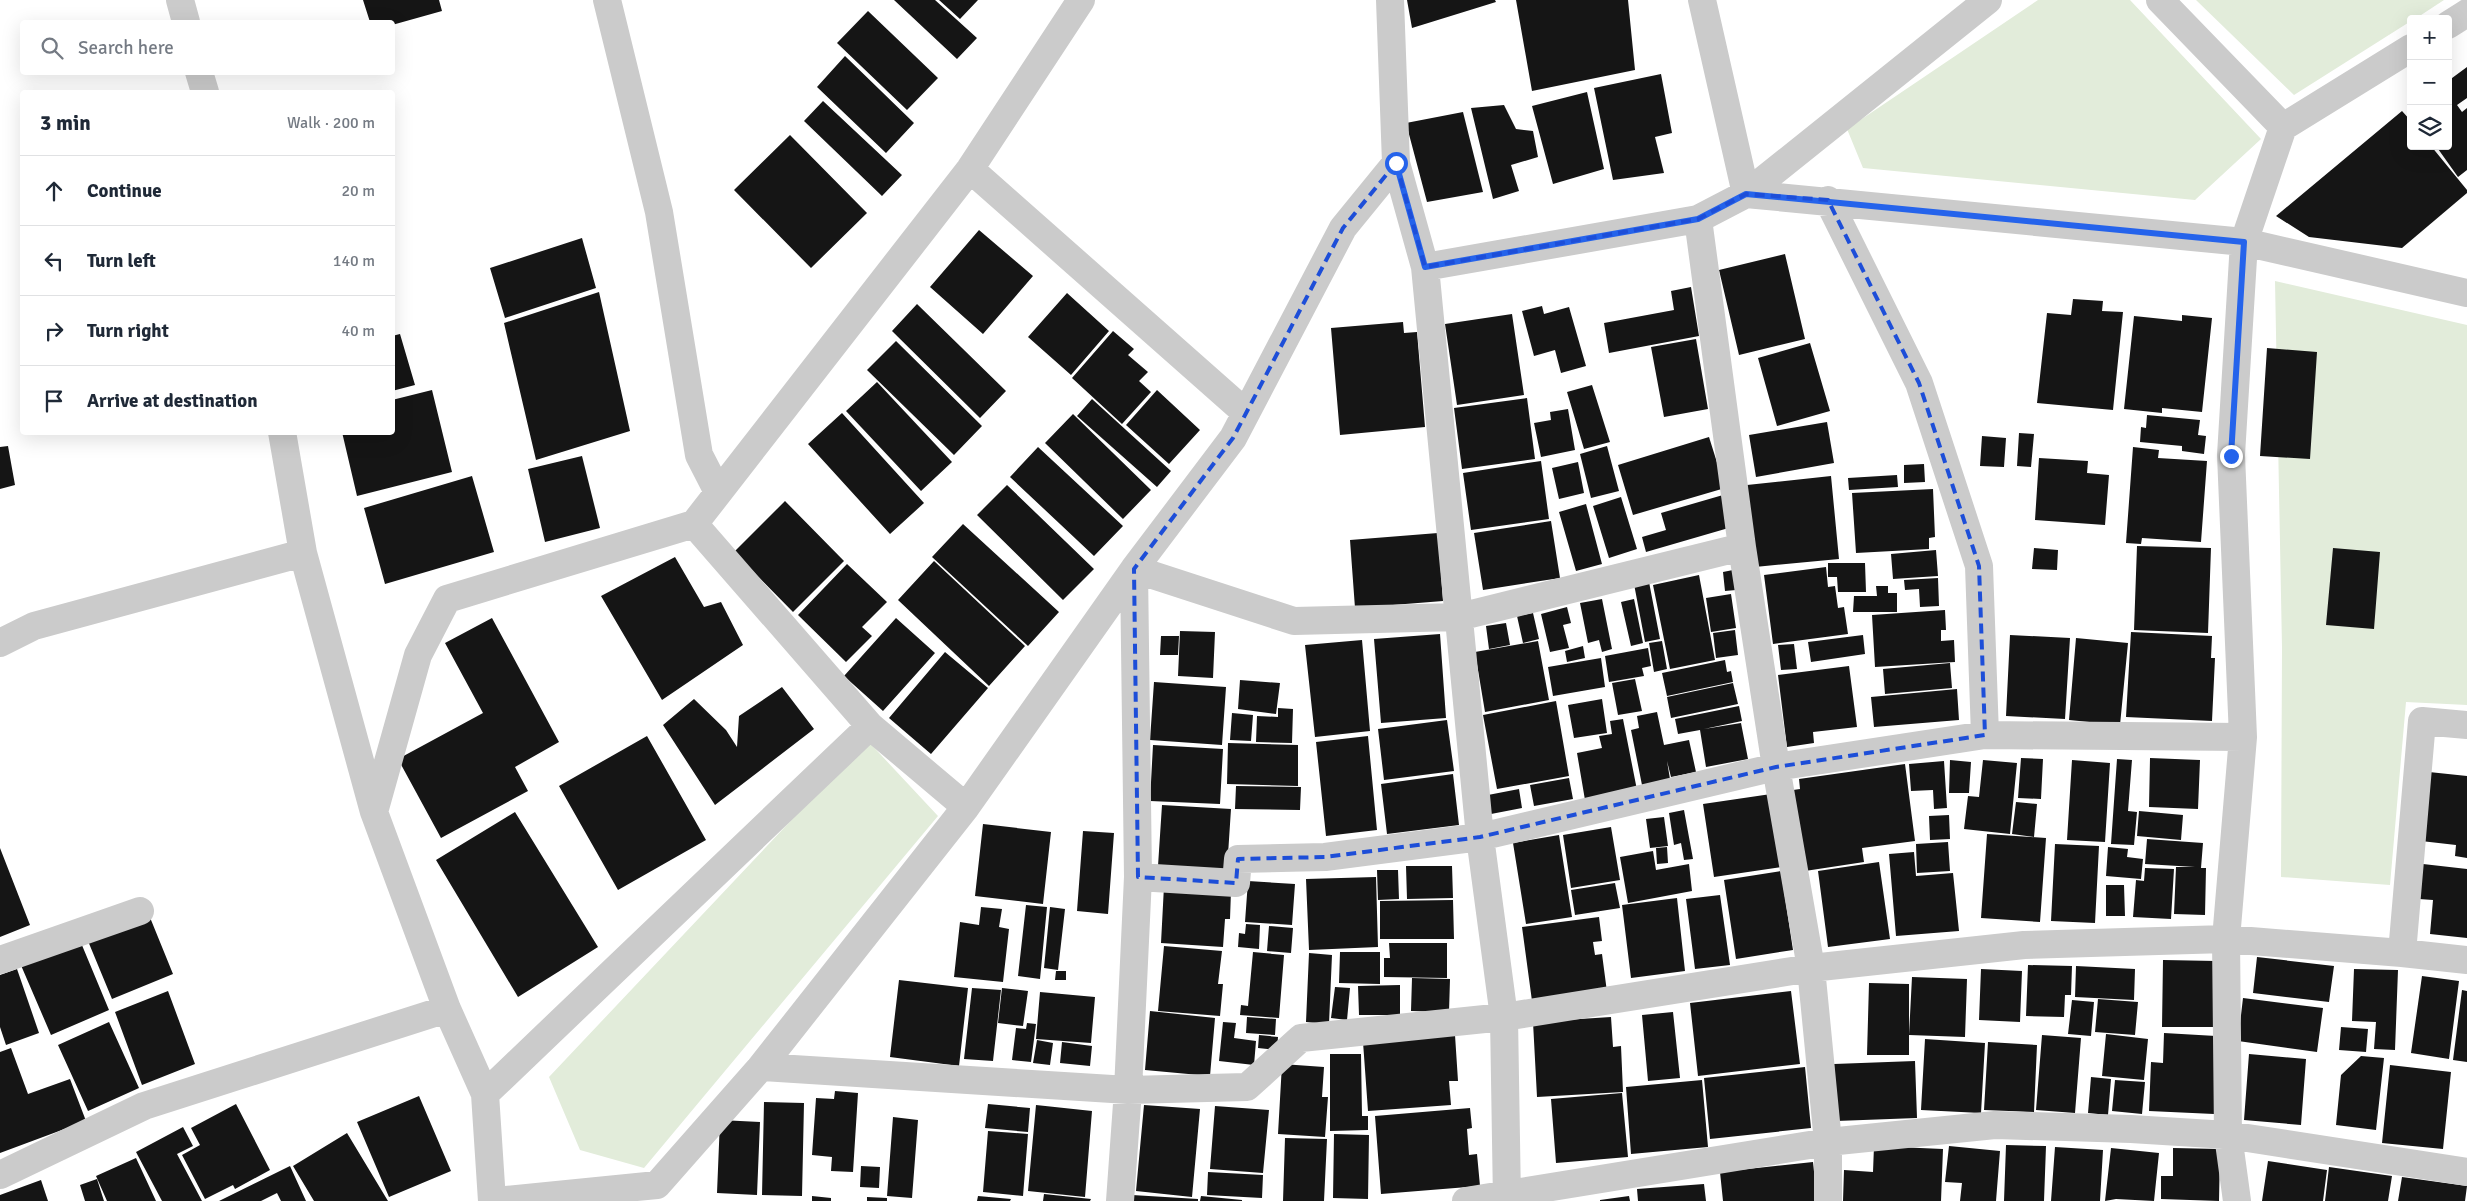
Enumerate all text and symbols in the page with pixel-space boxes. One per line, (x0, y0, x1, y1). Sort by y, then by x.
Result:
map controls (2407, 15, 2452, 150)
button: + (2407, 15, 2452, 60)
search box (20, 20, 395, 75)
icon: search (38, 34, 66, 62)
text: Search here (78, 36, 174, 60)
button: − (2407, 60, 2452, 105)
button: layers (2407, 105, 2452, 150)
text: 3 min (40, 110, 91, 136)
text: Walk · 200 m (287, 113, 375, 133)
route start (1385, 152, 1408, 175)
icon: ahead (40, 177, 68, 205)
text: Continue (87, 179, 162, 203)
text: 20 m (341, 181, 375, 201)
icon: left (40, 247, 68, 275)
text: Turn left (87, 249, 156, 273)
text: 140 m (333, 251, 375, 271)
icon: right (40, 317, 68, 345)
text: Turn right (87, 319, 169, 343)
text: 40 m (341, 321, 375, 341)
icon: arrive (40, 387, 68, 415)
text: Arrive at destination (87, 389, 258, 413)
route end (2220, 445, 2243, 468)

